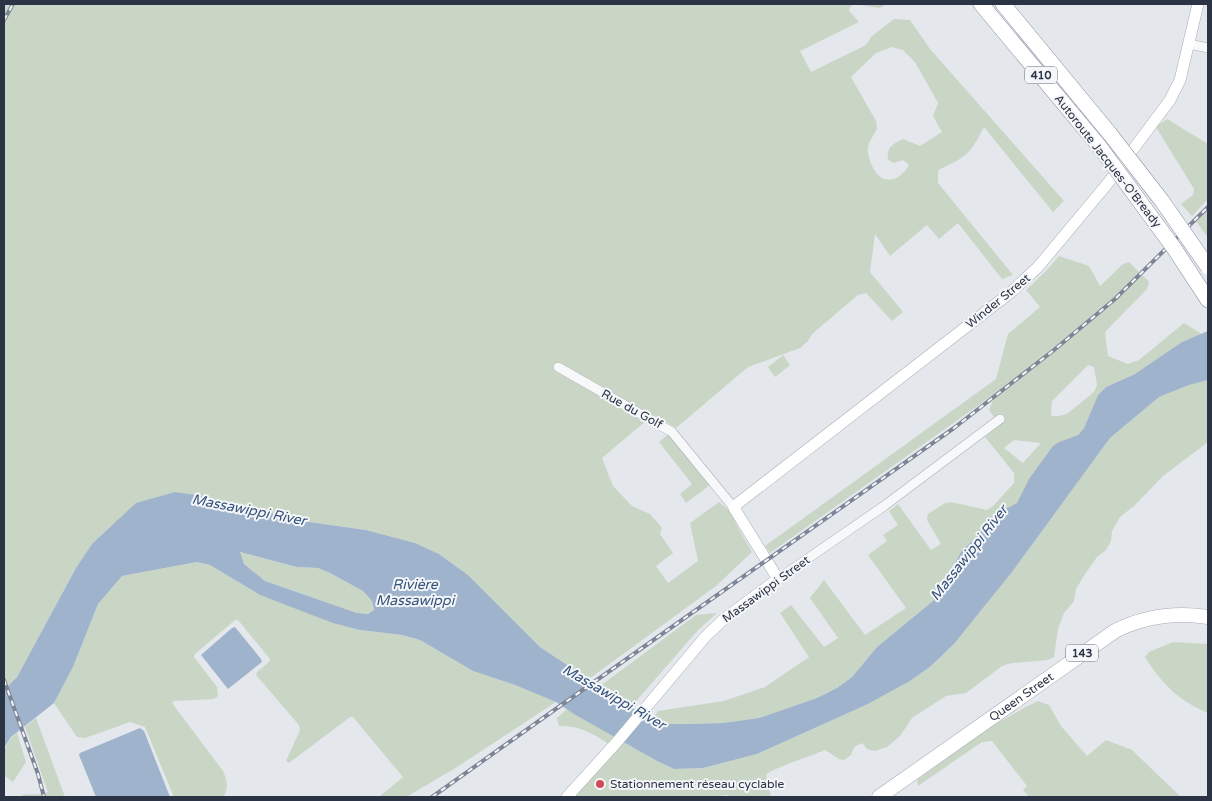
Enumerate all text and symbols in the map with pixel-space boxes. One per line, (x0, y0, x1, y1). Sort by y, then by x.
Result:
road number: 410 (1025, 66, 1057, 84)
street label: Autoroute Jacques-O'Bready (1052, 92, 1165, 231)
street label: Winder Street (963, 271, 1033, 331)
street label: Rue du Golf (599, 386, 665, 432)
water label: Massawippi River (190, 491, 309, 530)
water label: Massawippi River (927, 501, 1012, 604)
street label: Massawippi Street (720, 552, 813, 625)
water label: Rivière Massawippi (376, 576, 456, 609)
road number: 143 (1066, 644, 1098, 661)
water label: Massawippi River (560, 661, 670, 734)
street label: Queen Street (986, 669, 1056, 724)
place label: Stationnement réseau cyclable (610, 777, 785, 791)
marker: Stationnement réseau cyclable (594, 778, 606, 790)

